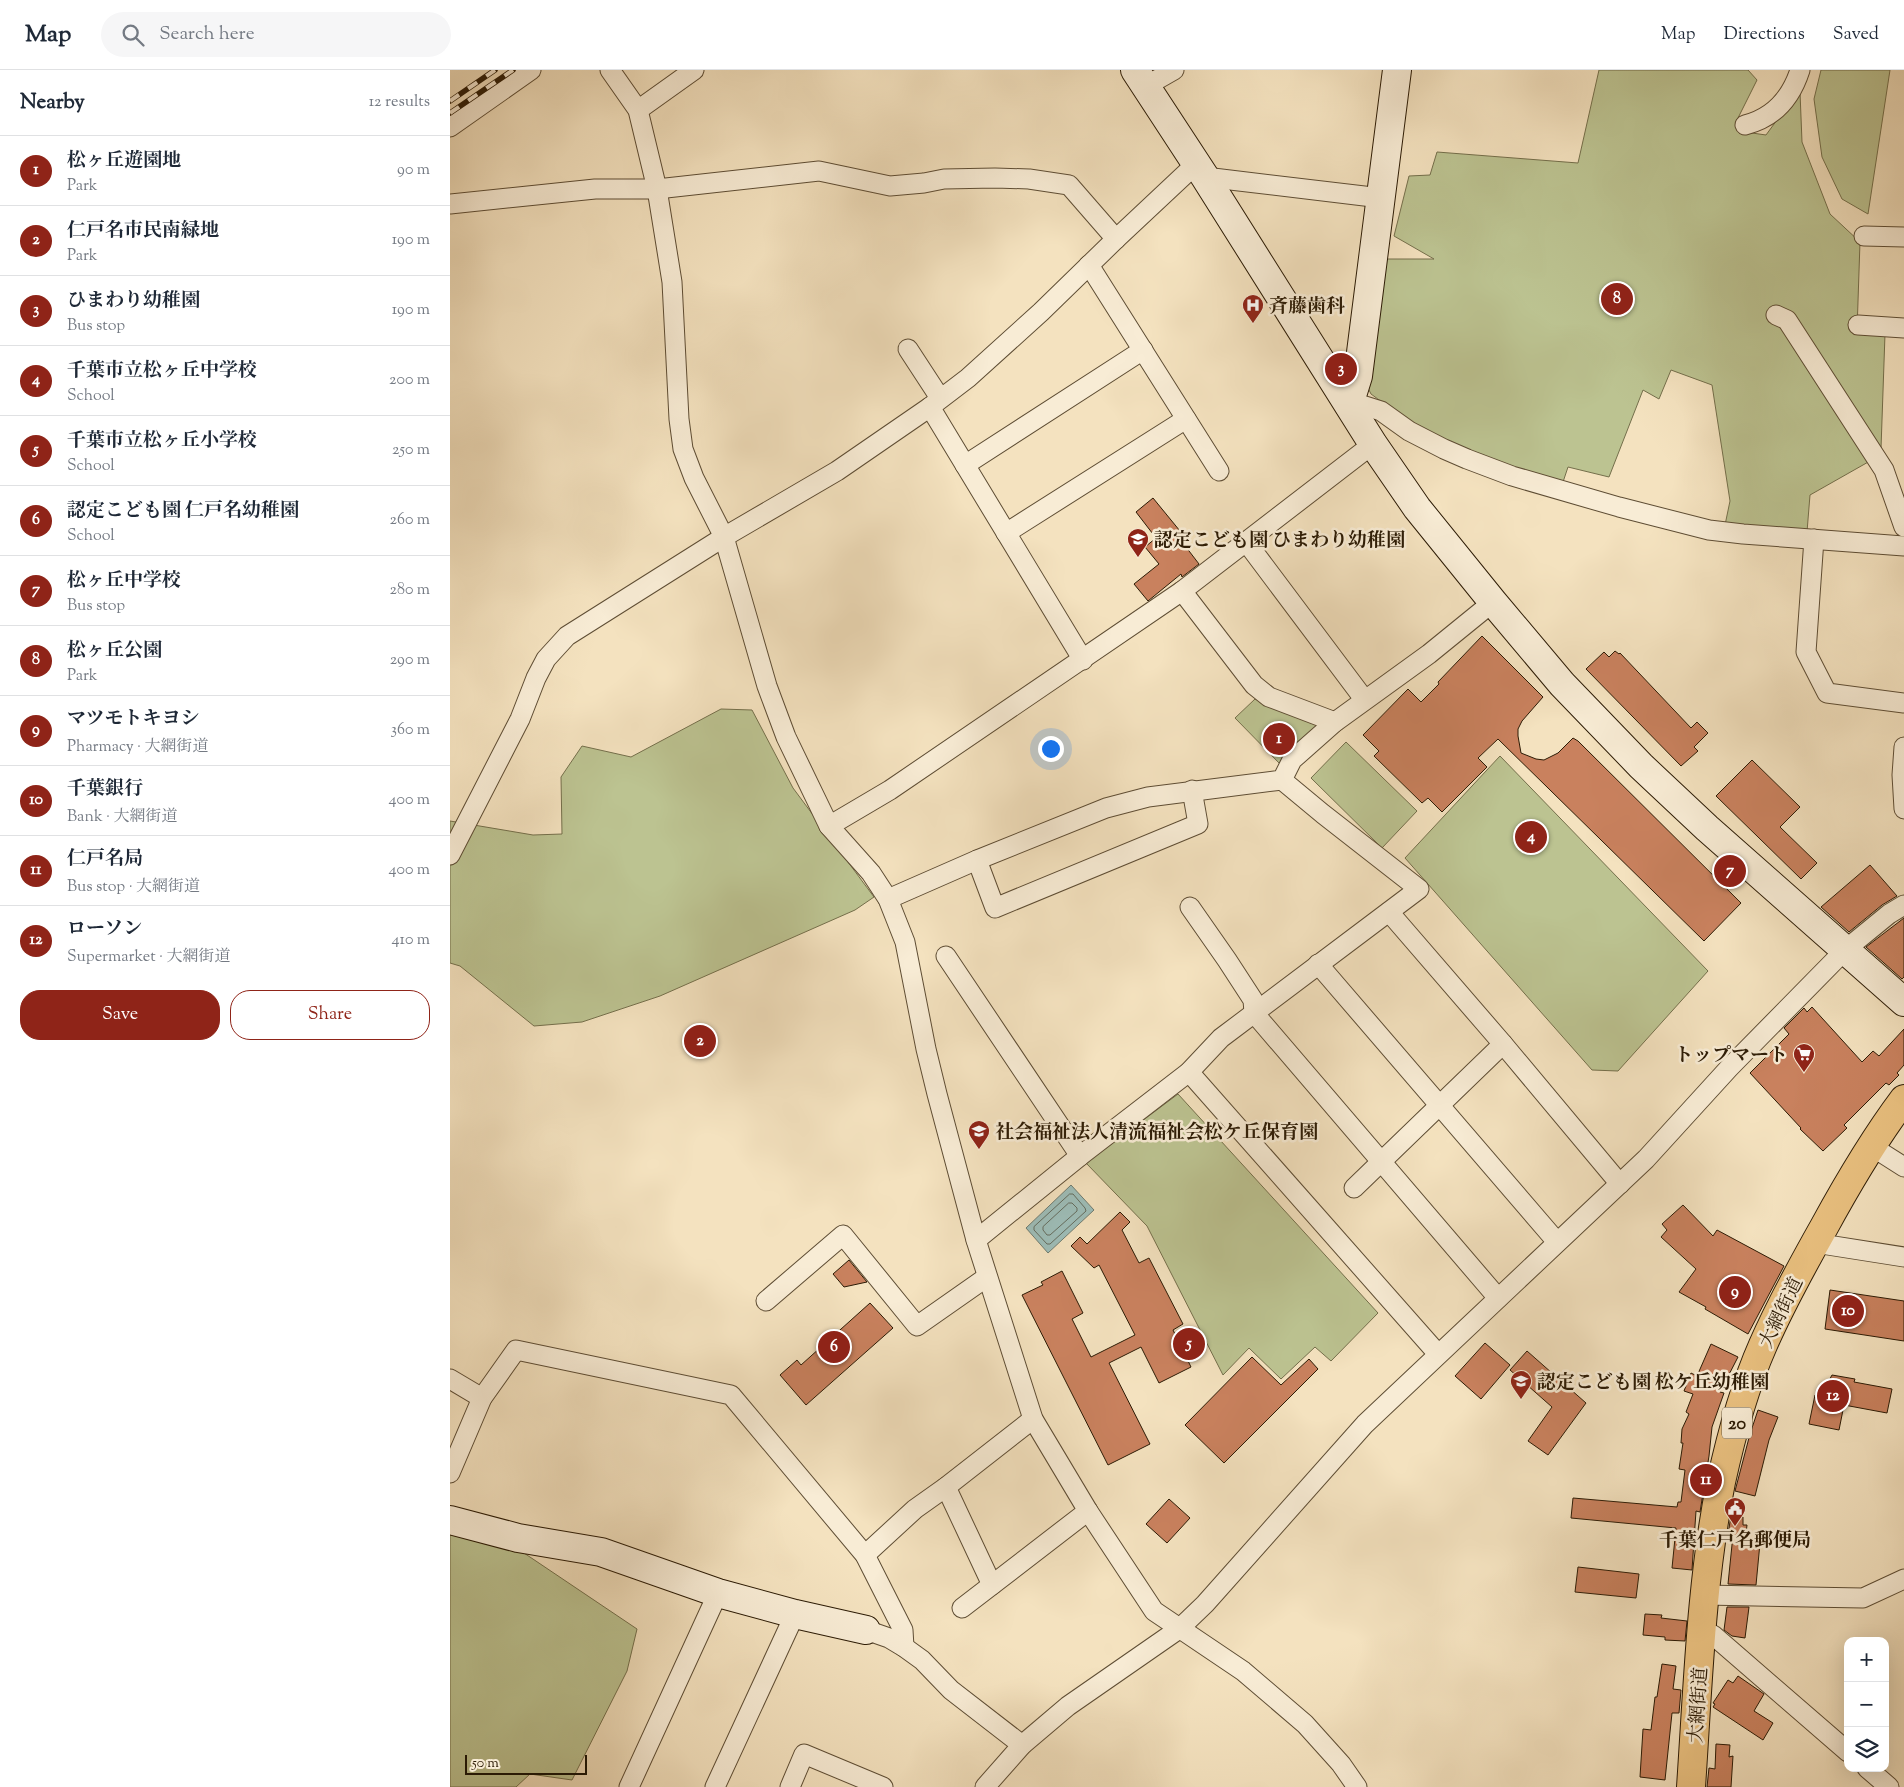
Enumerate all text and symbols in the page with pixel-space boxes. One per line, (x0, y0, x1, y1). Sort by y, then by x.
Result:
search box (101, 12, 451, 57)
text: Map (25, 18, 71, 52)
icon: search (119, 21, 147, 49)
text: Search here (159, 21, 255, 48)
text: Map (1661, 22, 1696, 48)
text: Directions (1724, 22, 1805, 48)
text: Saved (1833, 22, 1879, 48)
text: Nearby (20, 88, 85, 118)
text: 12 results (369, 91, 430, 114)
text: 松ヶ丘遊園地 (67, 148, 181, 175)
text: 1 (33, 159, 39, 182)
text: 90 m (397, 159, 430, 182)
text: Park (67, 175, 98, 198)
text: 仁戸名市民南緑地 (67, 218, 219, 245)
text: 2 (32, 229, 40, 252)
text: 190 m (392, 229, 430, 252)
text: Park (67, 245, 98, 268)
pin: 8 (1601, 280, 1633, 318)
text: ひまわり幼稚園 (67, 288, 200, 315)
hospital icon: 斉藤歯科 (1241, 293, 1265, 324)
place label: 斉藤歯科 (1269, 294, 1345, 321)
text: 3 (33, 299, 39, 322)
text: 190 m (392, 299, 430, 322)
text: Bus stop (67, 315, 125, 338)
pin: 3 (1325, 350, 1357, 388)
text: 千葉市立松ヶ丘中学校 (67, 358, 257, 385)
text: 4 (32, 369, 40, 392)
text: 200 m (389, 369, 430, 392)
text: School (67, 385, 115, 408)
text: 千葉市立松ヶ丘小学校 (67, 428, 257, 455)
text: 5 (33, 439, 39, 462)
text: 250 m (392, 439, 430, 462)
text: School (67, 455, 115, 478)
text: 認定こども園 仁戸名幼稚園 (67, 498, 299, 525)
text: 6 (32, 509, 40, 532)
text: 260 m (389, 509, 430, 532)
text: School (67, 525, 115, 548)
school or university icon: 認定こども園 ひまわり幼稚園 (1126, 527, 1150, 558)
place label: 認定こども園 ひまわり幼稚園 (1154, 528, 1405, 555)
text: 松ヶ丘中学校 (67, 568, 181, 595)
text: 7 (32, 579, 40, 602)
text: 280 m (389, 579, 430, 602)
text: Bus stop (67, 595, 125, 618)
text: 松ヶ丘公園 (67, 638, 162, 665)
text: 8 (32, 649, 40, 672)
text: 290 m (390, 649, 430, 672)
text: Park (67, 665, 98, 688)
text: マツモトキヨシ (67, 706, 199, 733)
text: 9 (32, 719, 40, 742)
text: 360 m (391, 719, 430, 742)
pin: 1 (1263, 720, 1295, 758)
text: Pharmacy · 大網街道 (67, 736, 209, 759)
your location (1038, 736, 1064, 762)
text: 千葉銀行 (67, 776, 143, 803)
text: 10 (29, 789, 43, 812)
text: 400 m (389, 789, 430, 812)
text: Bank · 大網街道 (67, 806, 177, 829)
pin: 4 (1515, 818, 1547, 856)
text: 仁戸名局 (67, 846, 143, 873)
pin: 7 (1714, 852, 1746, 890)
text: 11 (31, 859, 41, 882)
text: 400 m (389, 859, 430, 882)
text: Bus stop · 大網街道 (67, 876, 200, 899)
text: ローソン (67, 916, 142, 943)
text: 12 (30, 929, 42, 952)
text: 410 m (392, 929, 430, 952)
text: Supermarket · 大網街道 (67, 946, 231, 969)
button: Save (20, 990, 220, 1040)
button: Share (230, 990, 430, 1040)
pin: 2 (684, 1022, 716, 1060)
supermarket icon: トップマート (1792, 1042, 1816, 1073)
place label: トップマート (1675, 1043, 1788, 1070)
school or university icon: 社会福祉法人清流福祉会松ケ丘保育園 (967, 1119, 991, 1150)
place label: 社会福祉法人清流福祉会松ケ丘保育園 (995, 1120, 1318, 1147)
pin: 9 (1719, 1273, 1751, 1311)
street label: 大網街道 (1753, 1273, 1811, 1353)
pin: 10 (1832, 1292, 1864, 1330)
pin: 5 (1173, 1325, 1205, 1363)
pin: 6 (818, 1328, 850, 1366)
school or university icon: 認定こども園 松ケ丘幼稚園 (1509, 1369, 1533, 1400)
place label: 認定こども園 松ケ丘幼稚園 (1537, 1370, 1769, 1397)
pin: 12 (1817, 1377, 1849, 1415)
road number: 20 (1722, 1408, 1752, 1439)
pin: 11 (1690, 1461, 1722, 1499)
public building icon: 千葉仁戸名郵便局 (1723, 1496, 1747, 1527)
place label: 千葉仁戸名郵便局 (1659, 1528, 1811, 1555)
map controls (1844, 1637, 1889, 1772)
button: + (1844, 1637, 1889, 1682)
street label: 大網街道 (1683, 1666, 1716, 1744)
button: − (1844, 1682, 1889, 1727)
button: layers (1844, 1727, 1889, 1772)
scale bar (465, 1752, 588, 1775)
text: 50 m (472, 1754, 499, 1774)

